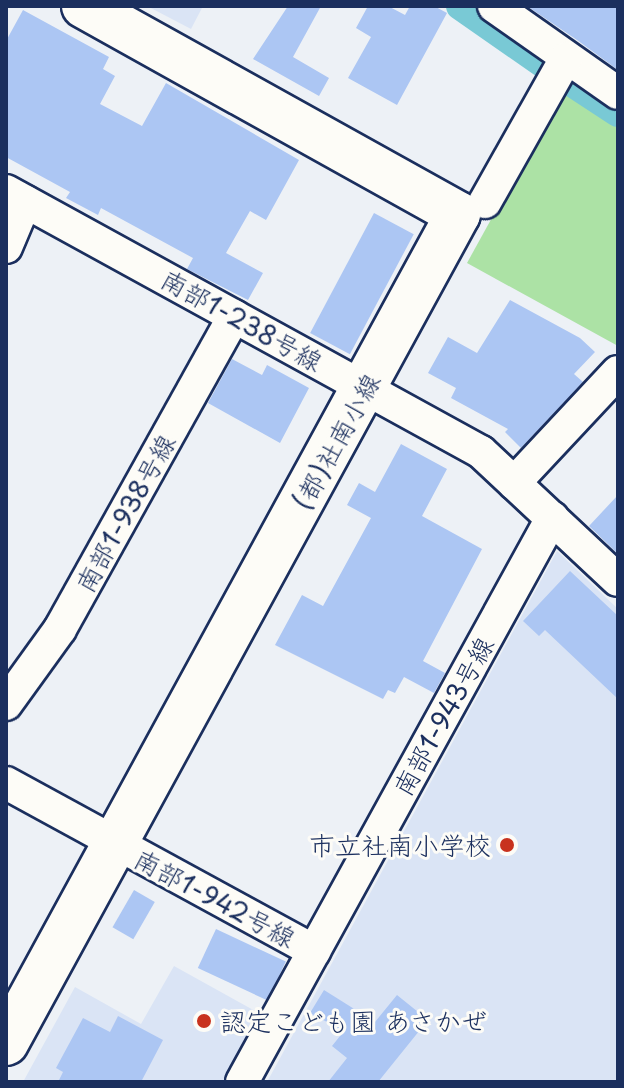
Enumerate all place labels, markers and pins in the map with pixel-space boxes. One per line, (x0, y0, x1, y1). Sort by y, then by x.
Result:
place label: 市立社南小学校 (309, 829, 491, 861)
marker: 市立社南小学校 (498, 836, 516, 854)
place label: 認定こども園 あさかぜ (220, 1005, 488, 1037)
marker: 認定こども園 あさかぜ (195, 1012, 213, 1030)

